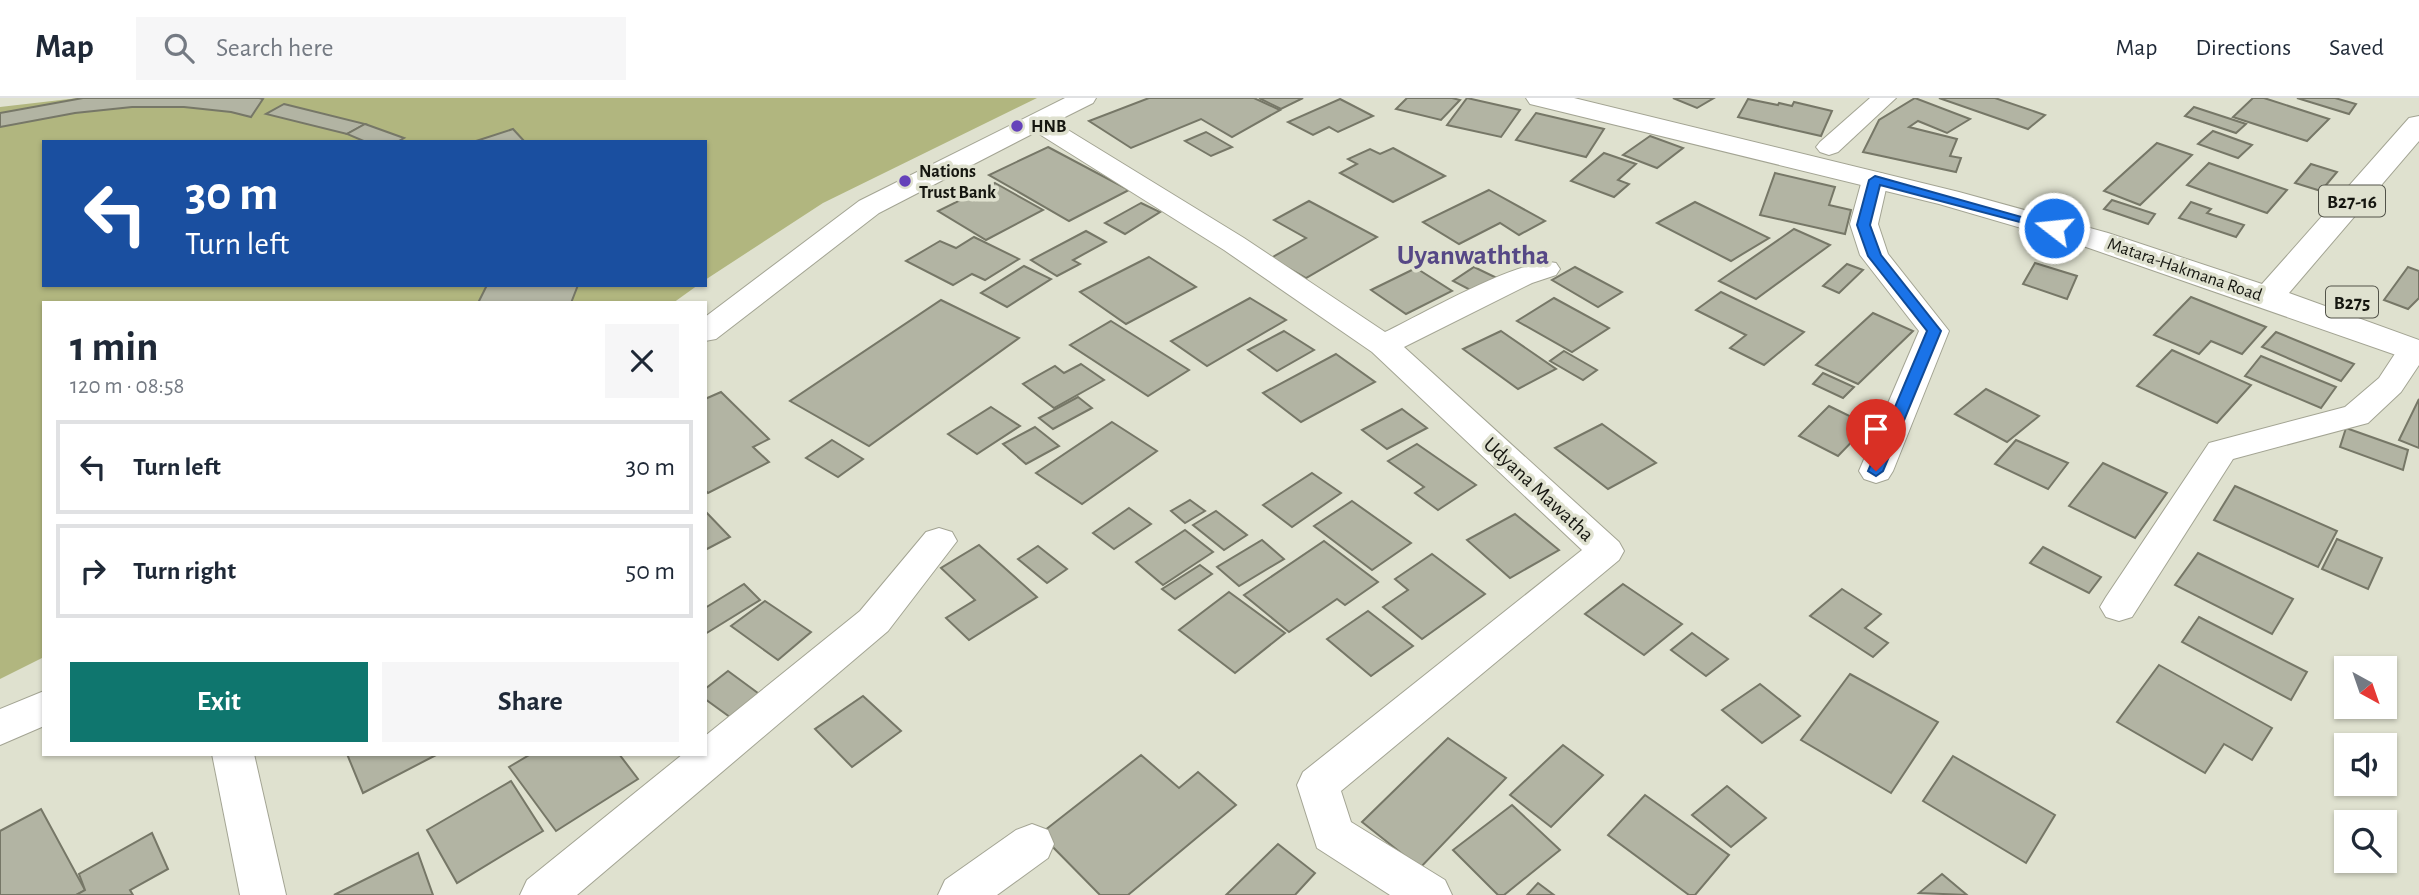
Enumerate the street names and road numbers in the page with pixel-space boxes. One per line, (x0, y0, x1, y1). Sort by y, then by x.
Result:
road number: B27-16 (2319, 186, 2385, 216)
street label: Matara-Hakmana Road (2105, 235, 2264, 305)
road number: B275 (2326, 286, 2378, 318)
street label: Udyana Mawatha (1480, 433, 1598, 546)

